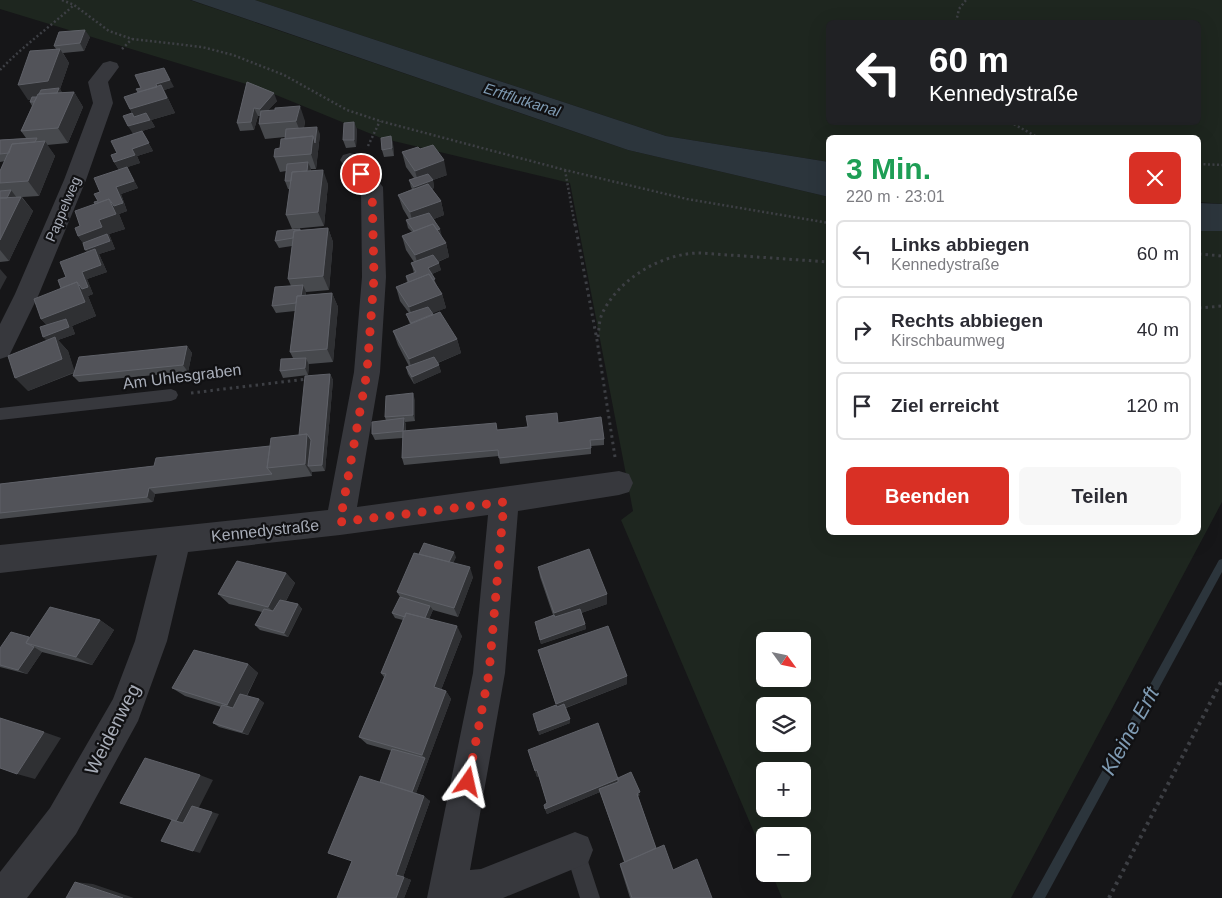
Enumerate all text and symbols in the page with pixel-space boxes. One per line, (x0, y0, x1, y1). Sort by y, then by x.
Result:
icon: left (846, 40, 911, 105)
text: 60 m (929, 40, 1009, 79)
water label: Erftflutkanal (482, 79, 563, 120)
text: Kennedystraße (929, 81, 1078, 106)
text: 3 Min. (846, 152, 931, 185)
button: close (1129, 152, 1181, 204)
pin (340, 153, 382, 195)
icon: arrive (347, 160, 375, 188)
street label: Pappelweg (42, 174, 84, 244)
text: 220 m · 23:01 (846, 188, 945, 205)
text: Links abbiegen (891, 234, 1029, 255)
icon: left (848, 240, 876, 268)
text: 60 m (1137, 243, 1179, 264)
text: Kennedystraße (891, 256, 1000, 273)
text: Rechts abbiegen (891, 310, 1043, 331)
icon: right (848, 316, 876, 344)
text: 40 m (1137, 319, 1179, 340)
text: Kirschbaumweg (891, 332, 1005, 349)
street label: Am Uhlesgraben (122, 361, 242, 392)
icon: arrive (848, 392, 876, 420)
text: Ziel erreicht (891, 395, 999, 416)
text: 120 m (1126, 395, 1179, 416)
button: Beenden (846, 467, 1009, 525)
button: Teilen (1019, 467, 1181, 525)
street label: Kennedystraße (210, 516, 320, 545)
north arrow (756, 632, 811, 688)
map controls (756, 632, 811, 882)
street label: Weidenweg (81, 680, 144, 778)
water label: Kleine Erft (1096, 682, 1164, 779)
button: layers (756, 697, 811, 752)
position arrow (441, 755, 493, 807)
button: + (756, 762, 811, 817)
button: − (756, 827, 811, 882)

